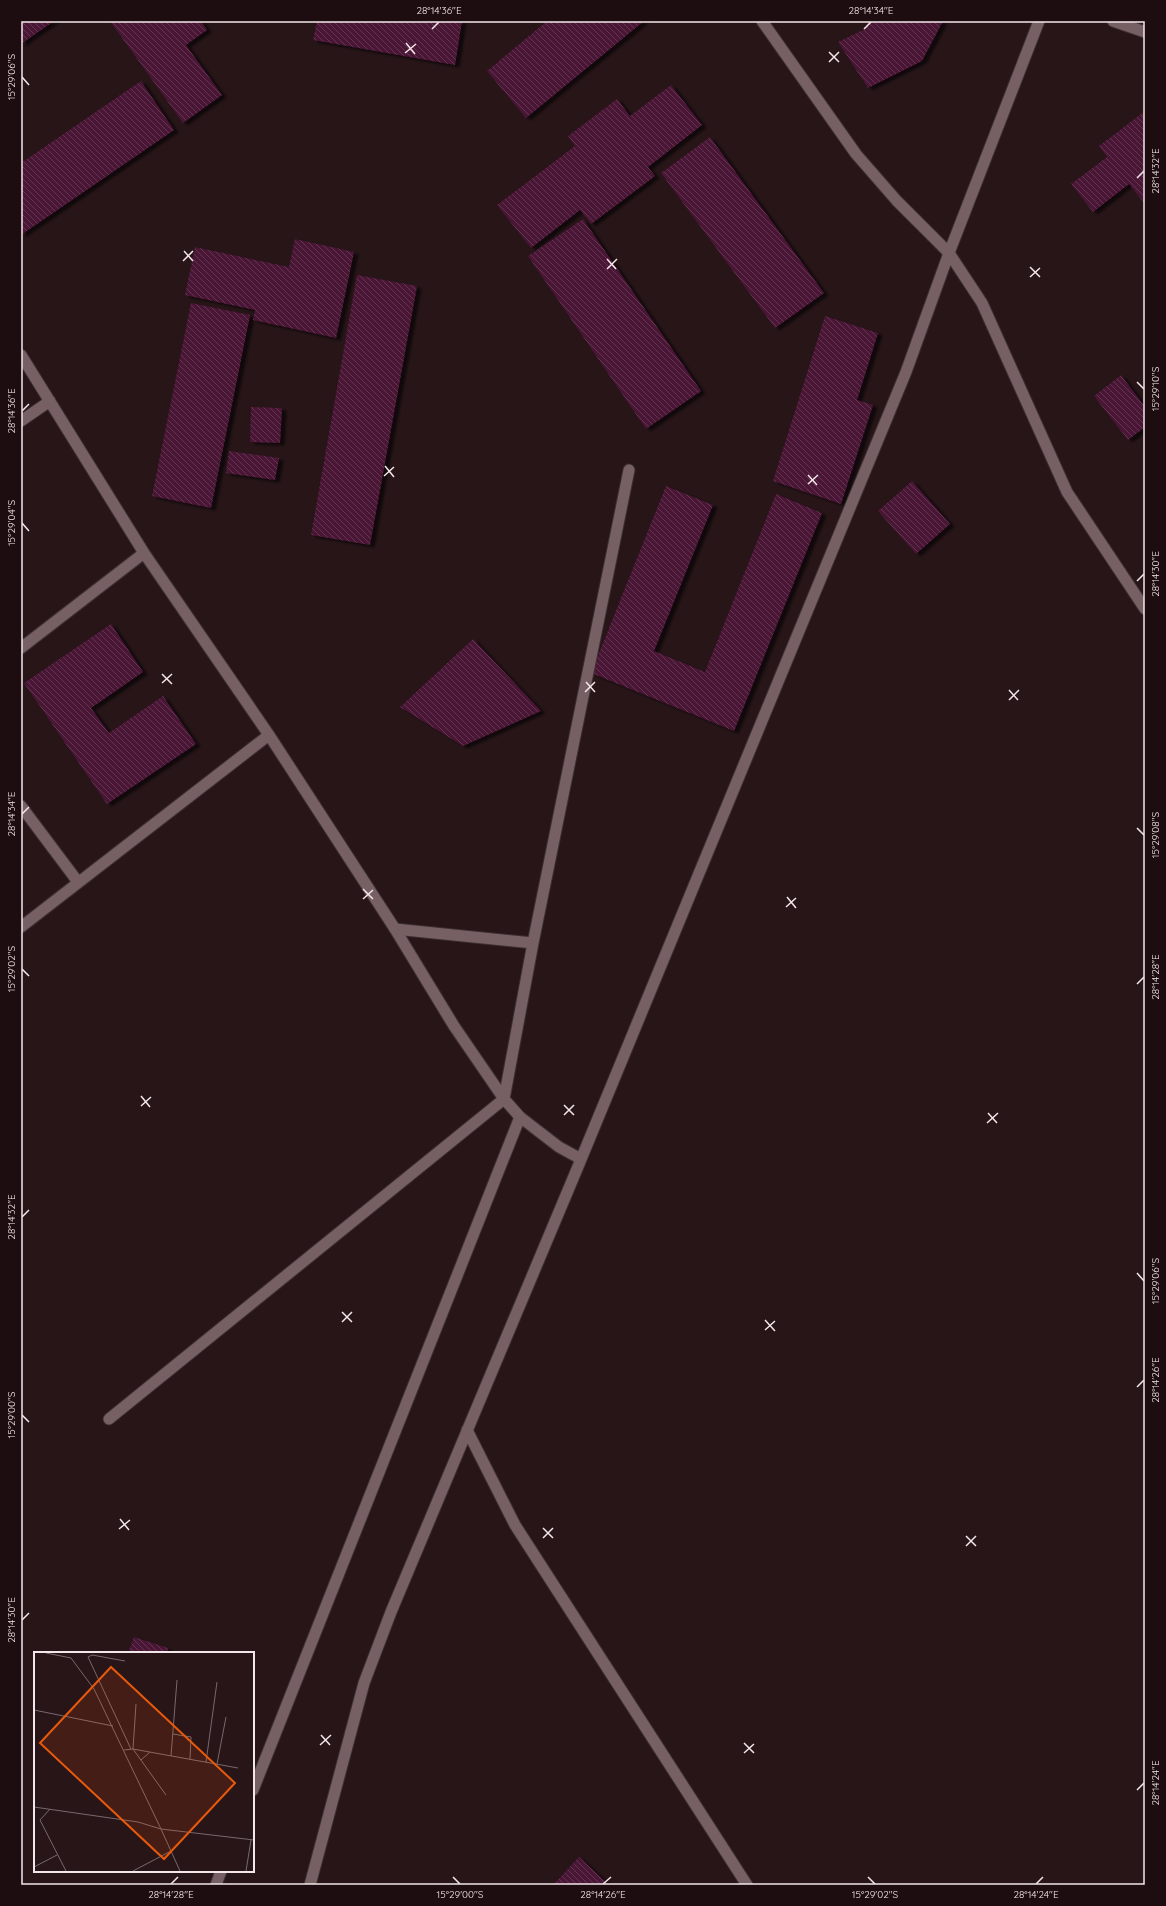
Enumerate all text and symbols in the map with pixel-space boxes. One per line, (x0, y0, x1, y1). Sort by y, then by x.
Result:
text: 28°14'36"E (416, 4, 462, 17)
text: 28°14'34"E (848, 4, 894, 17)
text: 15°29'06"S (5, 53, 18, 100)
text: 28°14'32"E (1149, 148, 1162, 194)
text: 15°29'10"S (1149, 366, 1162, 411)
text: 28°14'36"E (5, 388, 18, 434)
text: 15°29'04"S (5, 500, 18, 546)
text: 28°14'30"E (1149, 551, 1162, 597)
text: 28°14'34"E (5, 791, 18, 837)
text: 15°29'08"S (1149, 811, 1162, 858)
text: 15°29'02"S (5, 945, 18, 992)
text: 28°14'28"E (1149, 954, 1162, 1000)
text: 28°14'32"E (5, 1194, 18, 1240)
text: 15°29'06"S (1149, 1257, 1162, 1304)
text: 28°14'26"E (1149, 1357, 1162, 1403)
text: 15°29'00"S (5, 1391, 18, 1438)
text: 28°14'30"E (5, 1597, 18, 1643)
inset map (34, 1652, 254, 1872)
text: 28°14'24"E (1149, 1760, 1162, 1806)
text: 28°14'28"E (148, 1888, 194, 1901)
text: 15°29'00"S (437, 1888, 484, 1901)
text: 28°14'26"E (580, 1888, 626, 1901)
text: 15°29'02"S (852, 1888, 899, 1901)
text: 28°14'24"E (1013, 1888, 1059, 1901)

